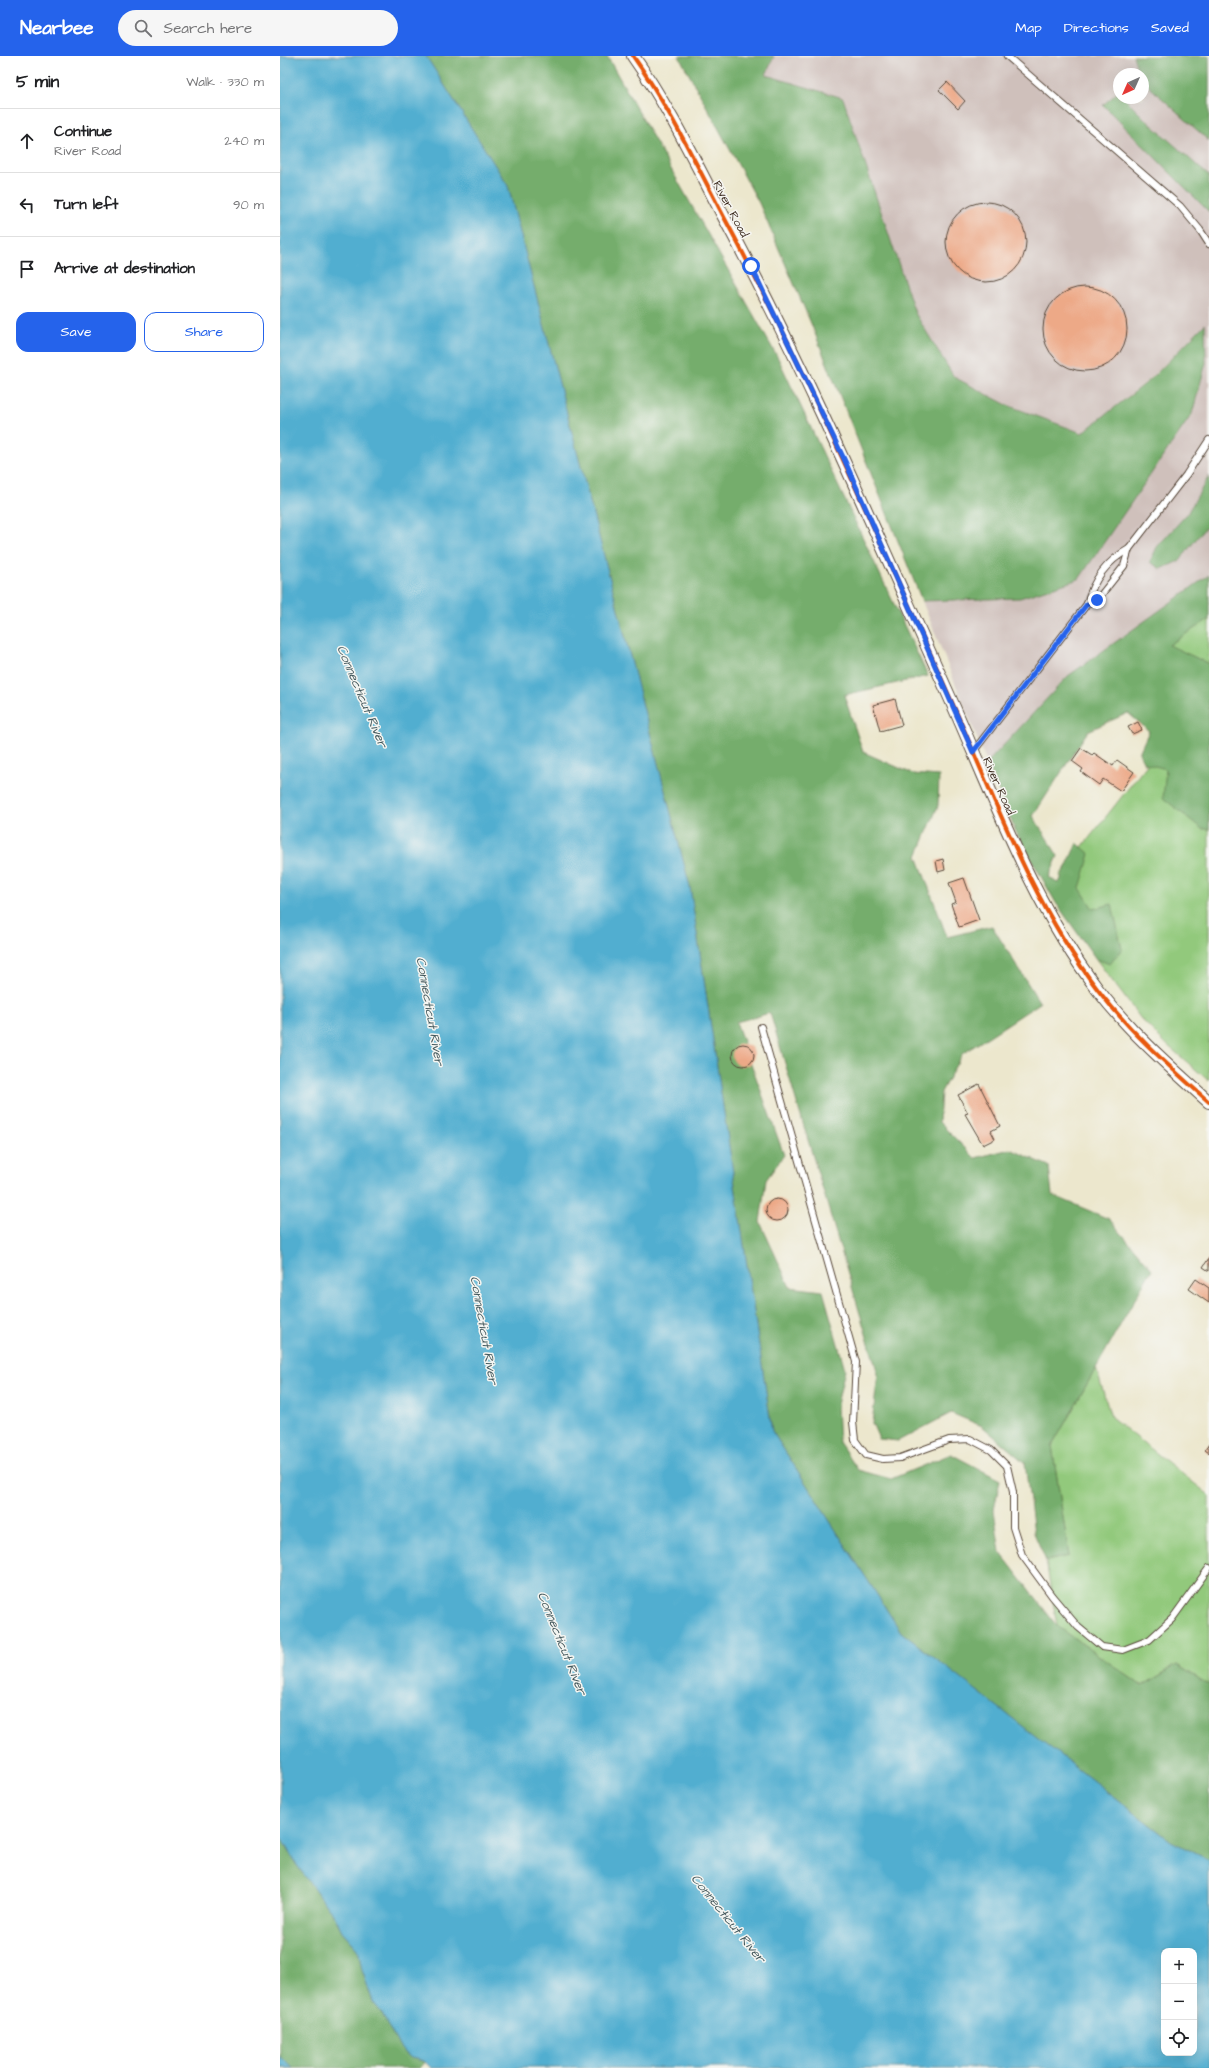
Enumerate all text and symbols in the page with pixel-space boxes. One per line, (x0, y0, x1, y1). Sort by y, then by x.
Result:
search box (118, 10, 398, 46)
text: Nearbee (20, 15, 94, 42)
icon: search (132, 17, 154, 39)
text: Search here (164, 18, 252, 39)
text: Map (1015, 18, 1042, 38)
text: Directions (1064, 18, 1129, 38)
text: Saved (1151, 18, 1189, 38)
north arrow (1113, 68, 1149, 104)
text: 5 min (16, 70, 59, 94)
text: Walk · 330 m (186, 73, 264, 91)
text: Continue (54, 121, 112, 142)
icon: ahead (16, 130, 38, 152)
text: 240 m (224, 132, 264, 150)
text: River Road (54, 142, 121, 160)
street label: River Road (708, 178, 753, 241)
icon: left (16, 194, 38, 216)
text: Turn left (54, 194, 118, 215)
text: 90 m (233, 196, 264, 214)
route start (742, 257, 760, 275)
icon: arrive (16, 258, 38, 280)
text: Arrive at destination (54, 258, 195, 279)
button: Save (16, 312, 136, 352)
button: Share (144, 312, 264, 352)
route end (1088, 591, 1106, 609)
water label: Connecticut River (332, 642, 392, 752)
street label: River Road (978, 754, 1019, 818)
water label: Connecticut River (412, 956, 449, 1068)
water label: Connecticut River (466, 1275, 503, 1387)
water label: Connecticut River (533, 1589, 592, 1699)
water label: Connecticut River (687, 1870, 771, 1968)
map controls (1161, 1948, 1197, 2056)
button: + (1161, 1948, 1197, 1984)
button: − (1161, 1984, 1197, 2020)
button: locate (1161, 2020, 1197, 2056)

